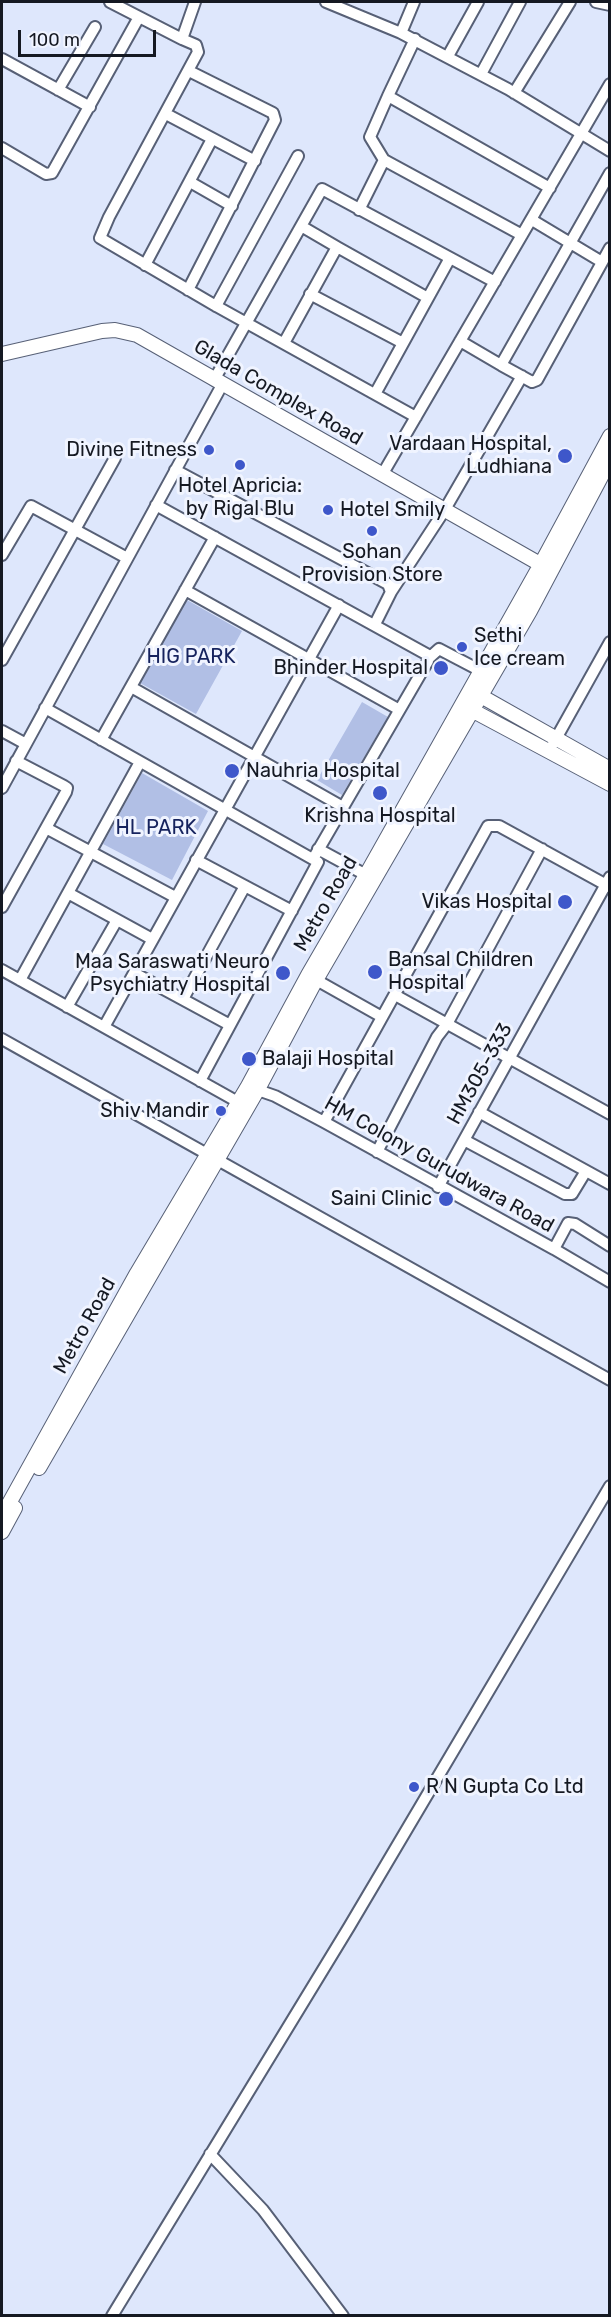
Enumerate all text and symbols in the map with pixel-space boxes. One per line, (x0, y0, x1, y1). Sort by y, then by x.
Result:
scale bar (21, 18, 159, 56)
text: 100 m (29, 29, 80, 51)
street label: Glada Complex Road (189, 335, 367, 451)
place label: Vardaan Hospital, Ludhiana (389, 432, 552, 479)
place label: Divine Fitness (66, 438, 197, 462)
marker: Divine Fitness (202, 443, 216, 457)
marker: Vardaan Hospital, Ludhiana (556, 447, 574, 465)
marker: Hotel Apricia: by Rigal Blu (233, 458, 247, 472)
place label: Hotel Apricia: by Rigal Blu (178, 474, 302, 521)
place label: Hotel Smily (340, 498, 445, 522)
marker: Hotel Smily (321, 503, 335, 517)
marker: Sohan Provision Store (365, 524, 379, 538)
place label: Sohan Provision Store (301, 540, 443, 587)
place label: Sethi Ice cream (474, 624, 565, 671)
marker: Sethi Ice cream (455, 640, 469, 654)
park label: HIG PARK (147, 645, 235, 669)
place label: Bhinder Hospital (273, 656, 428, 680)
marker: Bhinder Hospital (432, 659, 450, 677)
place label: Nauhria Hospital (246, 759, 400, 783)
marker: Nauhria Hospital (223, 762, 241, 780)
marker: Krishna Hospital (371, 784, 389, 802)
place label: Krishna Hospital (304, 804, 456, 828)
park label: HL PARK (116, 816, 196, 840)
street label: Metro Road (289, 852, 363, 956)
place label: Vikas Hospital (421, 890, 552, 914)
marker: Vikas Hospital (556, 893, 574, 911)
place label: Bansal Children Hospital (388, 948, 533, 995)
place label: Maa Saraswati Neuro Psychiatry Hospital (75, 950, 270, 997)
marker: Bansal Children Hospital (366, 963, 384, 981)
marker: Maa Saraswati Neuro Psychiatry Hospital (274, 964, 292, 982)
street label: HM305-333 (442, 1019, 518, 1129)
place label: Balaji Hospital (262, 1047, 394, 1071)
marker: Balaji Hospital (240, 1050, 258, 1068)
street label: HM Colony Gurudwara Road (320, 1092, 558, 1238)
place label: Shiv Mandir (100, 1099, 209, 1123)
marker: Shiv Mandir (214, 1104, 228, 1118)
place label: Saini Clinic (331, 1187, 432, 1211)
marker: Saini Clinic (437, 1190, 455, 1208)
street label: Metro Road (49, 1274, 121, 1378)
place label: R N Gupta Co Ltd (426, 1775, 584, 1799)
marker: R N Gupta Co Ltd (407, 1780, 421, 1794)

